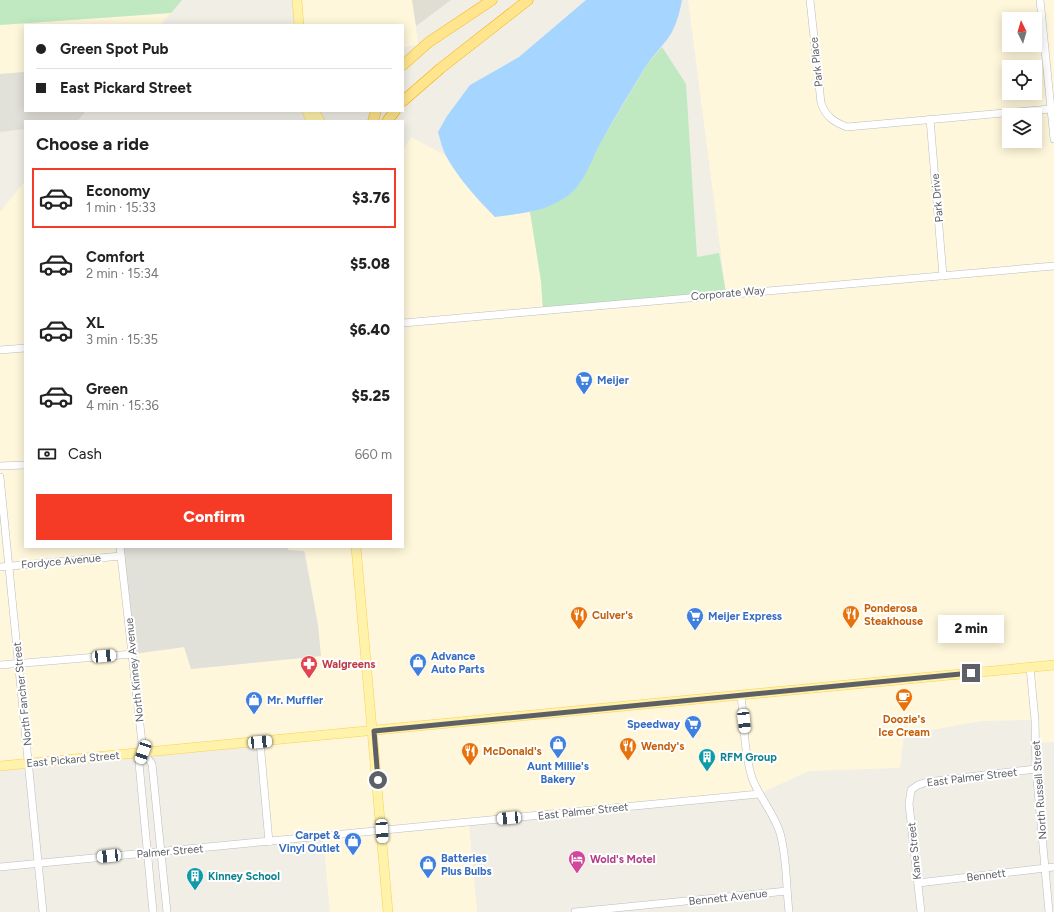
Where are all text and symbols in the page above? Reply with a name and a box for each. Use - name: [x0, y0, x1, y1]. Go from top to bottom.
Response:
- north arrow: [1002, 12, 1042, 52]
- map controls: [1002, 12, 1042, 148]
- street label: Park Place: [807, 36, 826, 87]
- text: Green Spot Pub: [60, 40, 168, 58]
- button: locate: [1002, 60, 1042, 100]
- text: East Pickard Street: [60, 79, 192, 97]
- button: layers: [1002, 108, 1042, 148]
- text: Choose a ride: [36, 133, 149, 155]
- street label: Park Drive: [929, 173, 946, 223]
- icon: car: [38, 180, 74, 216]
- text: Economy: [86, 182, 151, 200]
- text: $3.76: [352, 189, 390, 207]
- text: 1 min · 15:33: [86, 200, 156, 215]
- icon: car: [38, 246, 74, 282]
- text: Comfort: [86, 248, 145, 266]
- text: $5.08: [350, 255, 390, 273]
- text: 2 min · 15:34: [86, 266, 159, 281]
- street label: Corporate Way: [690, 284, 766, 303]
- icon: car: [38, 312, 74, 348]
- text: XL: [86, 314, 104, 332]
- text: $6.40: [350, 321, 390, 339]
- text: 3 min · 15:35: [86, 332, 158, 347]
- supermarket icon: Meijer: [574, 370, 594, 395]
- place label: Meijer: [597, 374, 630, 387]
- icon: car: [38, 378, 74, 414]
- text: Green: [86, 380, 128, 398]
- text: $5.25: [351, 387, 390, 405]
- text: 4 min · 15:36: [86, 398, 159, 413]
- icon: cash: [36, 443, 58, 465]
- text: Cash: [68, 445, 102, 463]
- text: 660 m: [355, 447, 392, 462]
- button: Confirm: [36, 494, 392, 540]
- street label: Fordyce Avenue: [21, 552, 101, 571]
- place label: Ponderosa Steakhouse: [864, 602, 923, 628]
- restaurant icon: Ponderosa Steakhouse: [841, 604, 861, 629]
- restaurant icon: Culver's: [569, 605, 589, 630]
- supermarket icon: Meijer Express: [685, 606, 705, 631]
- place label: Culver's: [592, 609, 633, 622]
- place label: Meijer Express: [708, 610, 782, 623]
- callout: 2 min: [938, 615, 1004, 643]
- street label: North Kinney Avenue: [123, 617, 146, 723]
- text: 2 min: [954, 621, 988, 636]
- street label: North Fancher Street: [11, 641, 34, 747]
- car: [92, 649, 116, 663]
- place label: Advance Auto Parts: [431, 650, 485, 676]
- shop icon: Advance Auto Parts: [408, 652, 428, 677]
- pharmacy icon: Walgreens: [299, 654, 319, 679]
- place label: Walgreens: [322, 658, 375, 671]
- route end: [962, 664, 980, 682]
- cafe icon: Doozie's Ice Cream: [894, 687, 914, 712]
- shop icon: Mr. Muffler: [244, 690, 264, 715]
- place label: Mr. Muffler: [267, 694, 324, 707]
- car: [737, 708, 751, 734]
- place label: Doozie's Ice Cream: [878, 713, 930, 739]
- supermarket icon: Speedway: [683, 714, 703, 739]
- place label: Speedway: [627, 718, 681, 731]
- shop icon: Aunt Millie's Bakery: [548, 734, 568, 759]
- car: [248, 735, 272, 749]
- restaurant icon: Wendy's: [618, 736, 638, 761]
- car: [133, 739, 153, 765]
- place label: Wendy's: [641, 740, 684, 753]
- street label: North Russell Street: [1030, 740, 1049, 840]
- restaurant icon: McDonald's: [460, 741, 480, 766]
- place label: McDonald's: [483, 745, 542, 758]
- building icon: RFM Group: [697, 747, 717, 772]
- street label: East Pickard Street: [26, 749, 120, 770]
- place label: RFM Group: [720, 751, 777, 764]
- place label: Aunt Millie's Bakery: [527, 760, 589, 786]
- street label: East Palmer Street: [926, 765, 1018, 789]
- route start: [369, 771, 387, 789]
- street label: East Palmer Street: [537, 800, 629, 823]
- car: [497, 811, 521, 825]
- car: [375, 819, 389, 843]
- street label: Kane Street: [905, 821, 924, 880]
- place label: Carpet & Vinyl Outlet: [279, 829, 341, 855]
- shop icon: Carpet & Vinyl Outlet: [343, 831, 363, 856]
- street label: Palmer Street: [136, 842, 204, 861]
- car: [96, 849, 122, 863]
- hotel icon: Wold's Motel: [567, 849, 587, 874]
- place label: Batteries Plus Bulbs: [441, 852, 492, 878]
- place label: Wold's Motel: [590, 853, 656, 866]
- shop icon: Batteries Plus Bulbs: [418, 854, 438, 879]
- building icon: Kinney School: [185, 866, 205, 891]
- street label: Bennett: [966, 867, 1006, 884]
- place label: Kinney School: [208, 870, 280, 883]
- street label: Bennett Avenue: [688, 887, 768, 908]

